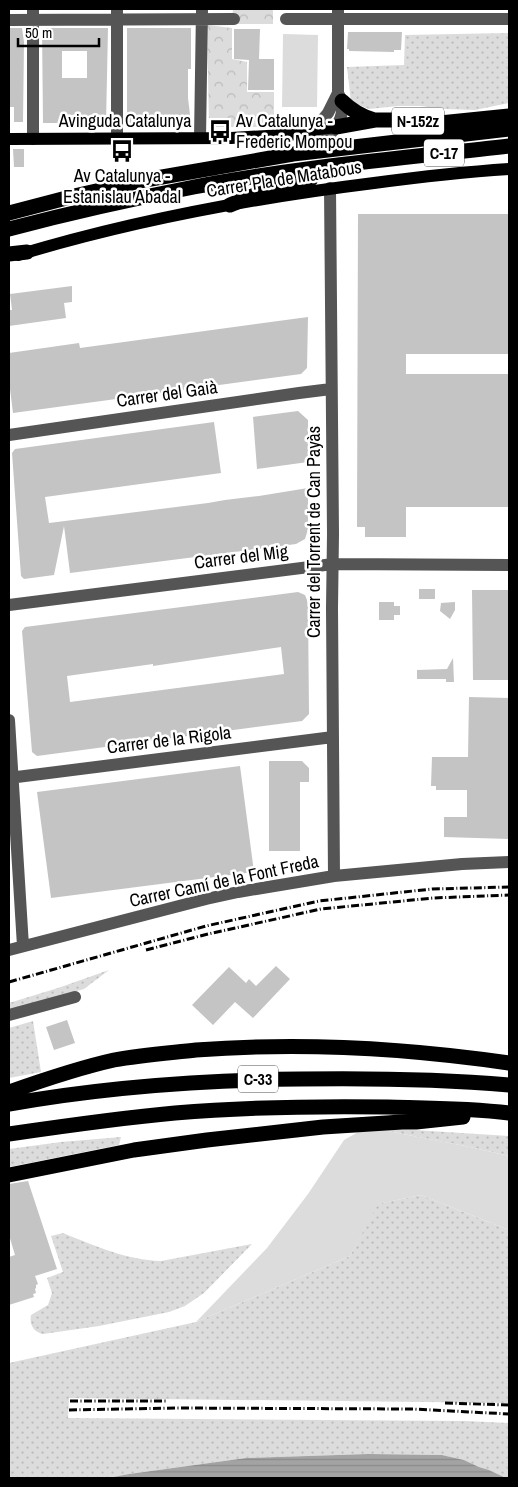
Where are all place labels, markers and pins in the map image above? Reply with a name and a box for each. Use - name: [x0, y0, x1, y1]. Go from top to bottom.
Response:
- place label: Av Catalunya - Frederic Mompou: [235, 108, 352, 154]
- bus stop icon: Av Catalunya - Frederic Mompou: [207, 118, 233, 144]
- bus stop icon: Av Catalunya - Estanislau Abadal: [109, 138, 135, 164]
- place label: Av Catalunya - Estanislau Abadal: [63, 163, 181, 209]

